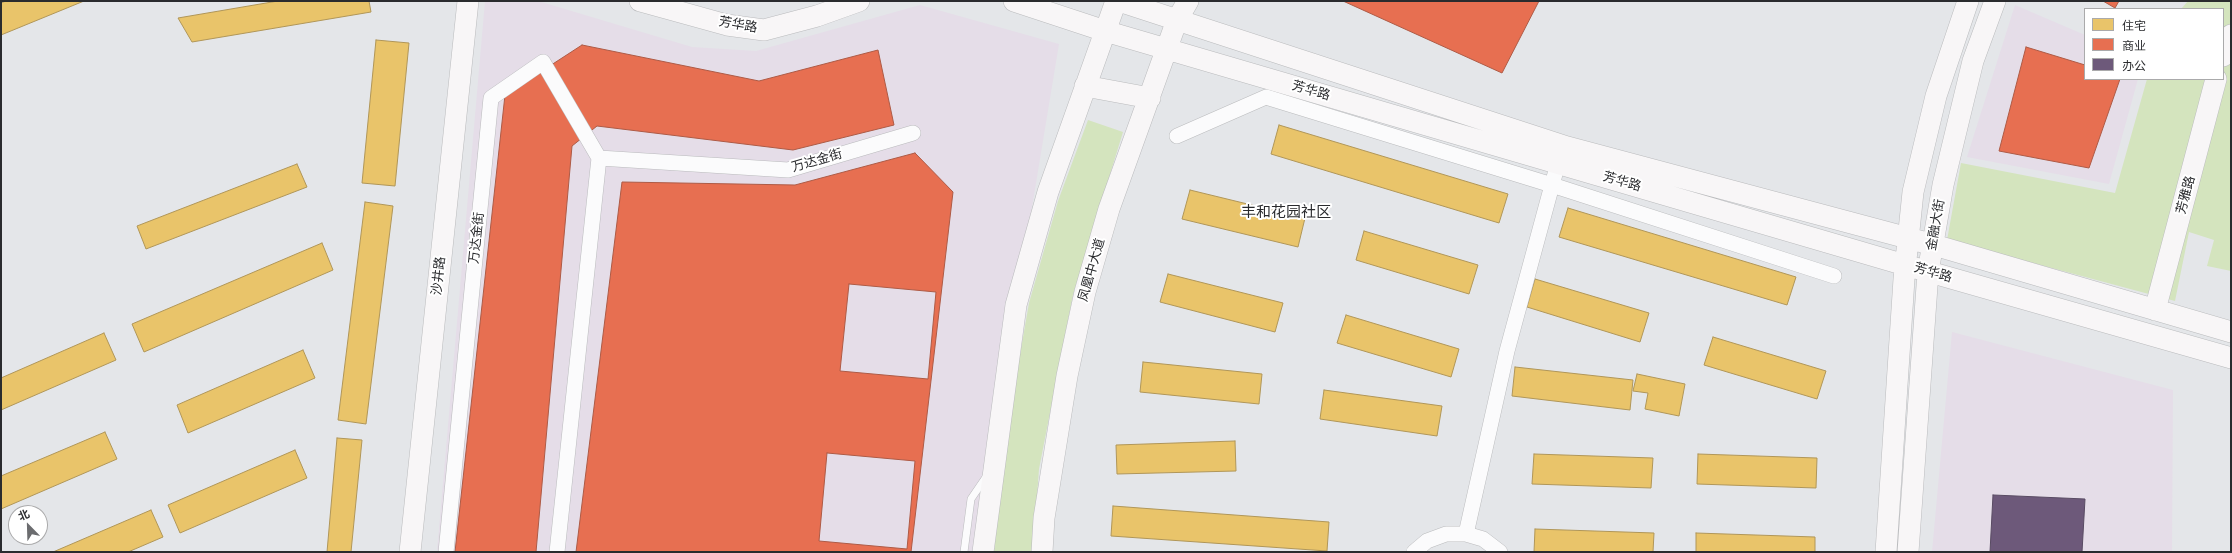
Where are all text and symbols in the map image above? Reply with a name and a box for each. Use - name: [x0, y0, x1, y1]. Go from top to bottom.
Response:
- legend: [2084, 8, 2224, 80]
- street label: 芳华路: [717, 14, 759, 36]
- text: 住宅: [2122, 19, 2146, 33]
- text: 商业: [2122, 39, 2146, 53]
- text: 办公: [2122, 59, 2146, 73]
- street label: 芳华路: [1290, 78, 1332, 104]
- street label: 万达金街: [790, 146, 844, 176]
- street label: 芳华路: [1601, 169, 1643, 195]
- street label: 芳雅路: [2173, 174, 2199, 216]
- street label: 金融大街: [1924, 198, 1948, 252]
- district label: 丰和花园社区: [1241, 204, 1331, 222]
- street label: 万达金街: [467, 211, 487, 265]
- street label: 凤凰中大道: [1076, 237, 1108, 303]
- street label: 沙井路: [429, 256, 449, 296]
- street label: 芳华路: [1912, 260, 1954, 286]
- north arrow: [8, 505, 48, 545]
- text: 北: [16, 507, 31, 523]

